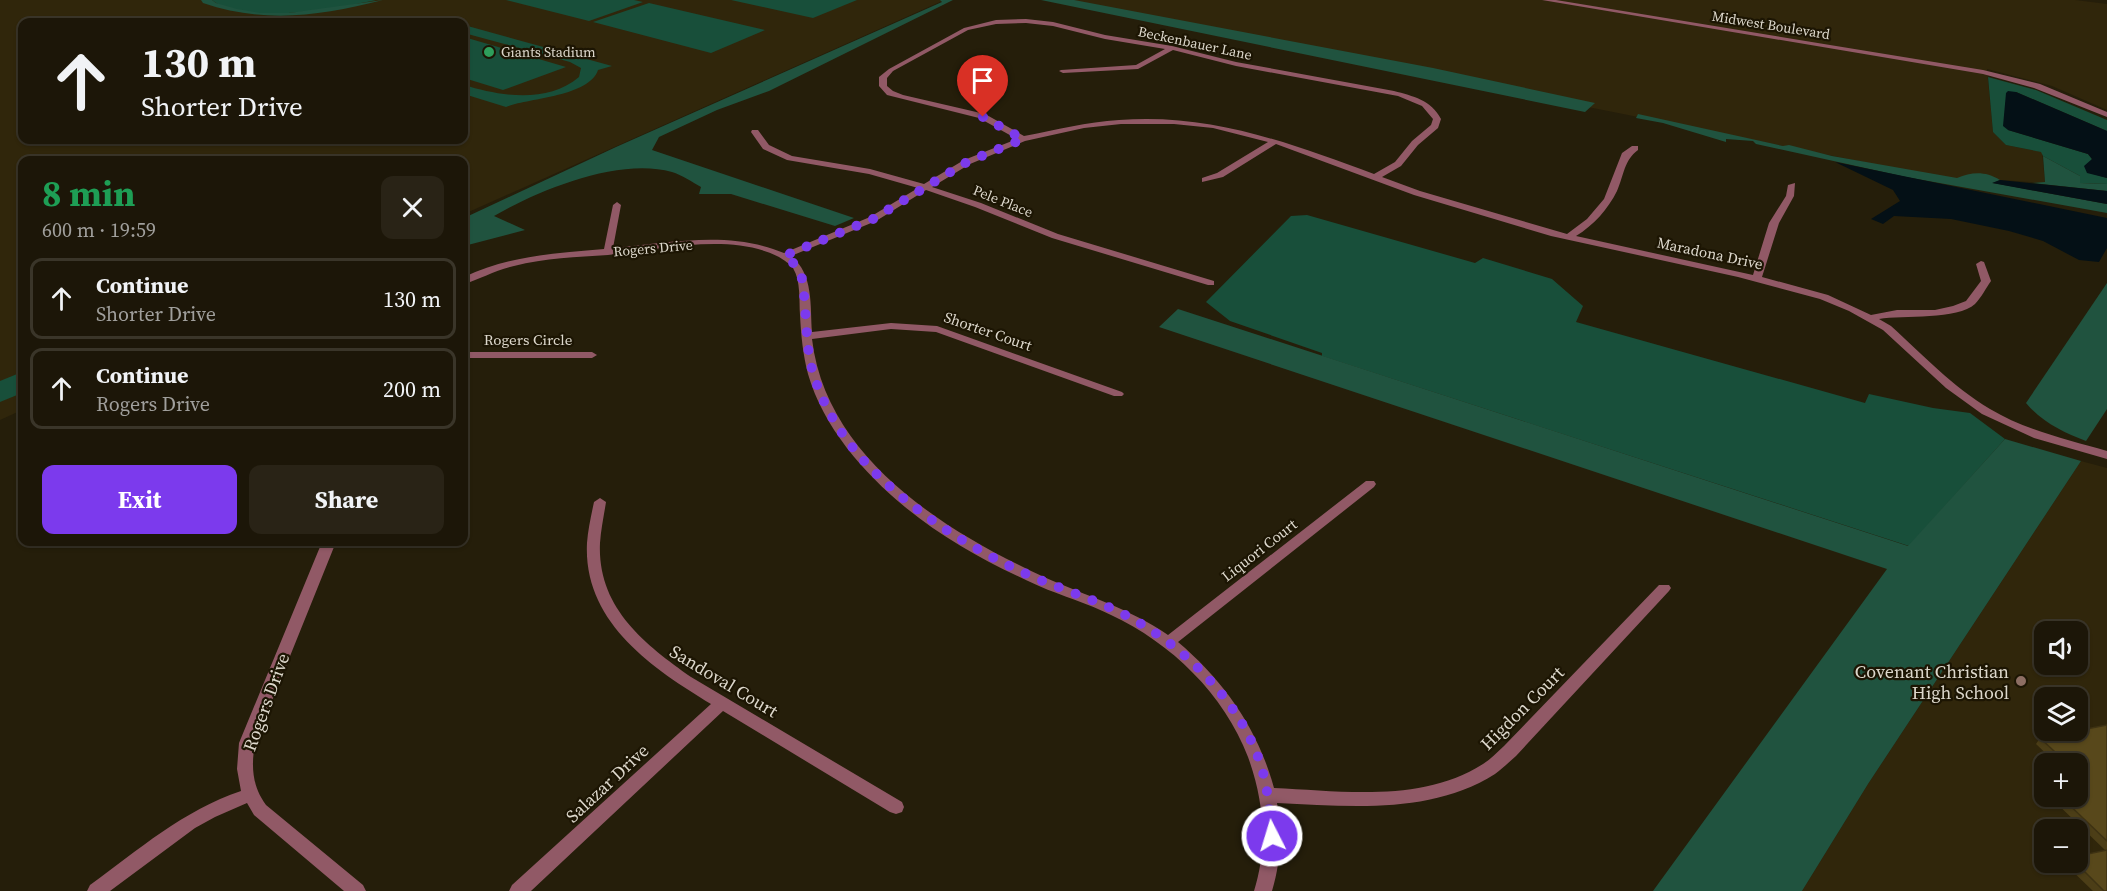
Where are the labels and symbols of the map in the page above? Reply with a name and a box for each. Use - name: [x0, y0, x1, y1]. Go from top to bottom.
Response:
- street label: Midwest Boulevard: [1710, 6, 1832, 44]
- street label: Beckenbauer Lane: [1136, 21, 1254, 65]
- place label: Giants Stadium: [501, 42, 596, 62]
- marker: Giants Stadium: [482, 45, 496, 59]
- pin: [957, 55, 1008, 117]
- street label: Pele Place: [970, 180, 1036, 222]
- street label: Maradona Drive: [1655, 232, 1765, 275]
- street label: Rogers Drive: [612, 235, 694, 261]
- street label: Shorter Court: [941, 306, 1035, 356]
- street label: Rogers Circle: [484, 329, 573, 350]
- street label: Liquori Court: [1217, 514, 1301, 586]
- street label: Sandoval Court: [665, 639, 783, 723]
- street label: Rogers Drive: [237, 650, 295, 754]
- place label: Covenant Christian High School: [1855, 659, 2009, 705]
- street label: Higdon Court: [1475, 660, 1570, 755]
- marker: Covenant Christian High School: [2014, 674, 2028, 688]
- street label: Salazar Drive: [560, 738, 654, 828]
- position arrow: [1240, 804, 1304, 868]

